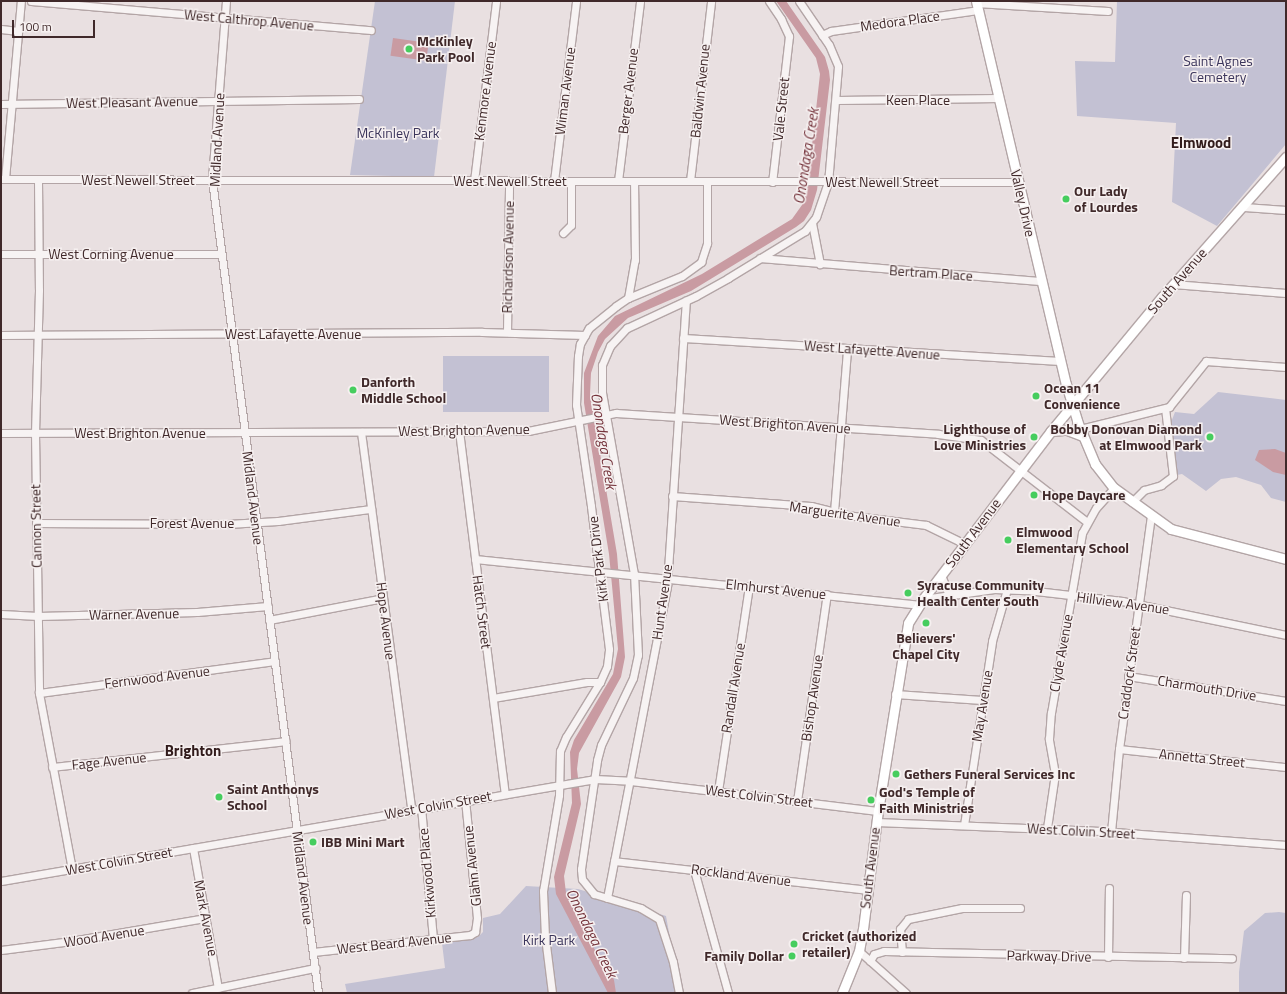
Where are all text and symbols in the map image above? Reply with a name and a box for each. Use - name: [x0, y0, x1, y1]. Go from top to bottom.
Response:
- street label: West Calthrop Avenue: [183, 6, 315, 34]
- street label: Medora Place: [859, 7, 941, 35]
- scale bar: [14, 12, 97, 38]
- text: 100 m: [19, 17, 52, 36]
- place label: McKinley Park Pool: [417, 33, 475, 66]
- street label: Kenmore Avenue: [471, 40, 499, 142]
- street label: Baldwin Avenue: [687, 43, 713, 139]
- marker: McKinley Park Pool: [404, 44, 414, 54]
- street label: Wiman Avenue: [551, 46, 579, 136]
- street label: Berger Avenue: [614, 47, 642, 135]
- park label: Saint Agnes Cemetery: [1183, 53, 1253, 86]
- street label: Vale Street: [769, 76, 793, 142]
- street label: West Pleasant Avenue: [66, 92, 198, 112]
- street label: Midland Avenue: [206, 92, 228, 188]
- street label: Keen Place: [886, 92, 950, 108]
- water label: Onondaga Creek: [790, 107, 822, 205]
- park label: McKinley Park: [356, 125, 440, 141]
- district label: Elmwood: [1171, 134, 1231, 152]
- street label: Valley Drive: [1007, 168, 1039, 238]
- street label: West Newell Street: [81, 172, 195, 188]
- street label: West Newell Street: [453, 173, 567, 189]
- street label: West Newell Street: [825, 174, 939, 190]
- place label: Our Lady of Lourdes: [1074, 183, 1138, 216]
- marker: Our Lady of Lourdes: [1061, 194, 1071, 204]
- street label: Richardson Avenue: [499, 201, 517, 313]
- street label: South Avenue: [1144, 245, 1210, 317]
- street label: West Corning Avenue: [48, 246, 174, 262]
- street label: Bertram Place: [889, 262, 973, 284]
- street label: West Lafayette Avenue: [225, 326, 361, 342]
- street label: West Lafayette Avenue: [803, 337, 941, 363]
- place label: Danforth Middle School: [361, 374, 446, 406]
- place label: Ocean 11 Convenience: [1044, 380, 1120, 412]
- marker: Danforth Middle School: [348, 385, 358, 395]
- marker: Ocean 11 Convenience: [1031, 391, 1041, 401]
- water label: Onondaga Creek: [588, 392, 620, 490]
- street label: West Brighton Avenue: [719, 411, 851, 437]
- street label: West Brighton Avenue: [398, 420, 530, 440]
- place label: Lighthouse of Love Ministries: [934, 421, 1026, 454]
- place label: Bobby Donovan Diamond at Elmwood Park: [1050, 421, 1202, 454]
- street label: West Brighton Avenue: [74, 425, 206, 441]
- marker: Lighthouse of Love Ministries: [1029, 432, 1039, 442]
- marker: Bobby Donovan Diamond at Elmwood Park: [1205, 432, 1215, 442]
- street label: Midland Avenue: [239, 450, 267, 546]
- street label: Cannon Street: [27, 484, 45, 568]
- place label: Hope Daycare: [1042, 487, 1125, 503]
- marker: Hope Daycare: [1029, 490, 1039, 500]
- street label: South Avenue: [942, 495, 1004, 571]
- street label: Marguerite Avenue: [788, 498, 902, 530]
- street label: Forest Avenue: [150, 515, 234, 531]
- street label: Kirk Park Drive: [584, 515, 612, 603]
- place label: Elmwood Elementary School: [1016, 524, 1129, 556]
- marker: Elmwood Elementary School: [1003, 535, 1013, 545]
- street label: Hunt Avenue: [648, 563, 676, 641]
- street label: Hatch Street: [469, 574, 495, 650]
- street label: Elmhurst Avenue: [725, 575, 827, 603]
- place label: Syracuse Community Health Center South: [917, 577, 1044, 610]
- street label: Hope Avenue: [373, 581, 399, 661]
- marker: Syracuse Community Health Center South: [902, 587, 914, 599]
- street label: Hillview Avenue: [1076, 588, 1170, 618]
- street label: Warner Avenue: [89, 605, 179, 623]
- street label: Clyde Avenue: [1046, 613, 1076, 693]
- marker: Believers' Chapel City: [921, 618, 931, 628]
- street label: Craddock Street: [1114, 625, 1144, 721]
- place label: Believers' Chapel City: [892, 630, 960, 662]
- street label: Randall Avenue: [718, 642, 748, 734]
- street label: Bishop Avenue: [798, 654, 826, 742]
- street label: Fernwood Avenue: [103, 662, 211, 692]
- street label: May Avenue: [968, 669, 996, 743]
- street label: Charmouth Drive: [1156, 672, 1258, 704]
- district label: Brighton: [165, 742, 221, 760]
- street label: Annetta Street: [1158, 745, 1246, 771]
- street label: Fage Avenue: [71, 749, 147, 773]
- place label: Gethers Funeral Services Inc: [904, 766, 1075, 782]
- marker: Gethers Funeral Services Inc: [891, 769, 901, 779]
- place label: Saint Anthonys School: [227, 781, 319, 814]
- street label: West Colvin Street: [704, 781, 814, 811]
- place label: God's Temple of Faith Ministries: [879, 784, 975, 816]
- street label: West Colvin Street: [383, 787, 493, 823]
- marker: Saint Anthonys School: [214, 792, 224, 802]
- marker: God's Temple of Faith Ministries: [866, 795, 876, 805]
- street label: West Colvin Street: [1026, 820, 1136, 842]
- street label: Glahn Avenue: [459, 825, 485, 907]
- street label: South Avenue: [857, 826, 883, 910]
- street label: Kirkwood Place: [415, 827, 439, 919]
- street label: Midland Avenue: [289, 830, 317, 926]
- place label: IBB Mini Mart: [321, 834, 405, 850]
- marker: IBB Mini Mart: [308, 837, 318, 847]
- street label: West Colvin Street: [64, 843, 174, 879]
- street label: Rockland Avenue: [690, 861, 792, 889]
- street label: Mark Avenue: [190, 879, 222, 957]
- water label: Onondaga Creek: [563, 885, 621, 981]
- street label: Wood Avenue: [63, 921, 145, 951]
- place label: Cricket (authorized retailer): [802, 928, 916, 960]
- street label: West Beard Avenue: [336, 929, 452, 957]
- park label: Kirk Park: [523, 932, 575, 948]
- marker: Cricket (authorized retailer): [789, 939, 799, 949]
- street label: Parkway Drive: [1006, 947, 1092, 965]
- place label: Family Dollar: [704, 948, 784, 964]
- marker: Family Dollar: [787, 951, 797, 961]

